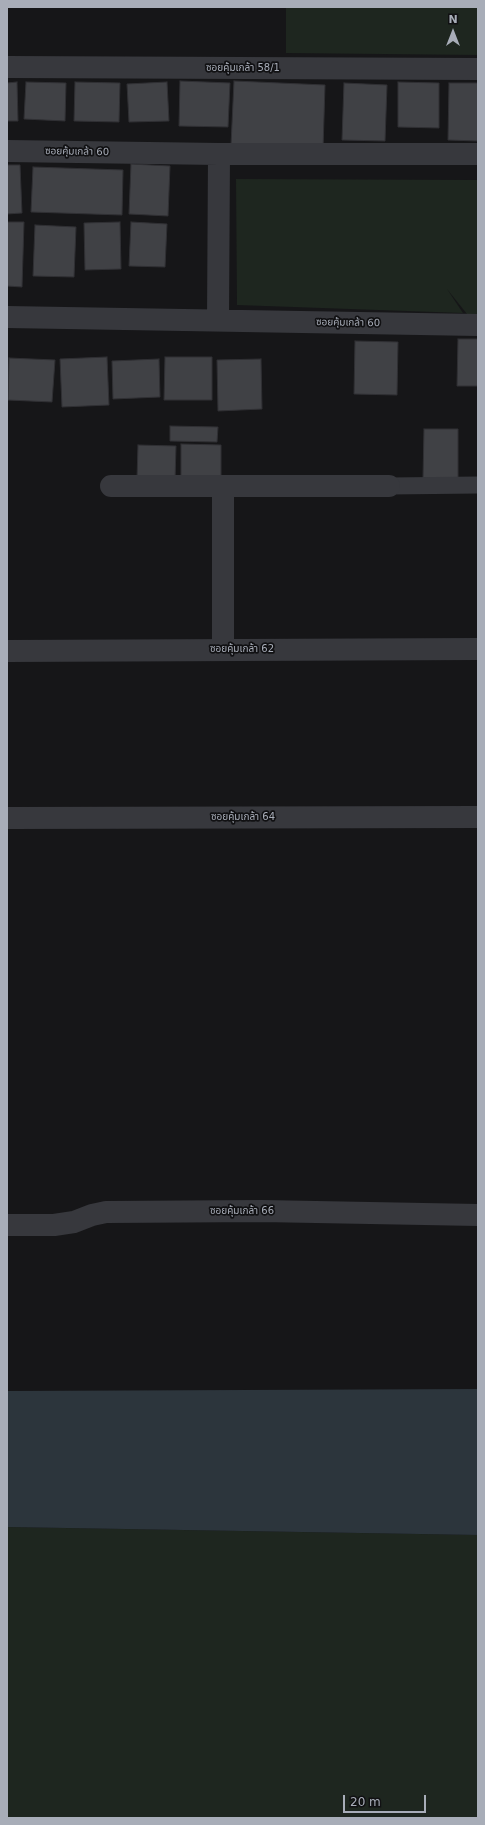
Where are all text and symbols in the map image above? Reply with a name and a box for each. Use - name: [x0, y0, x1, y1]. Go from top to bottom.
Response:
- north arrow: [433, 12, 473, 52]
- text: N: [448, 13, 458, 26]
- street label: ซอยคุ้มเกล้า 58/1: [206, 62, 280, 74]
- street label: ซอยคุ้มเกล้า 60: [45, 145, 109, 159]
- street label: ซอยคุ้มเกล้า 60: [316, 316, 380, 330]
- street label: ซอยคุ้มเกล้า 62: [210, 643, 274, 655]
- street label: ซอยคุ้มเกล้า 64: [211, 811, 275, 823]
- street label: ซอยคุ้มเกล้า 66: [210, 1205, 274, 1217]
- scale bar: [345, 1787, 428, 1813]
- text: 20 m: [350, 1795, 381, 1809]

